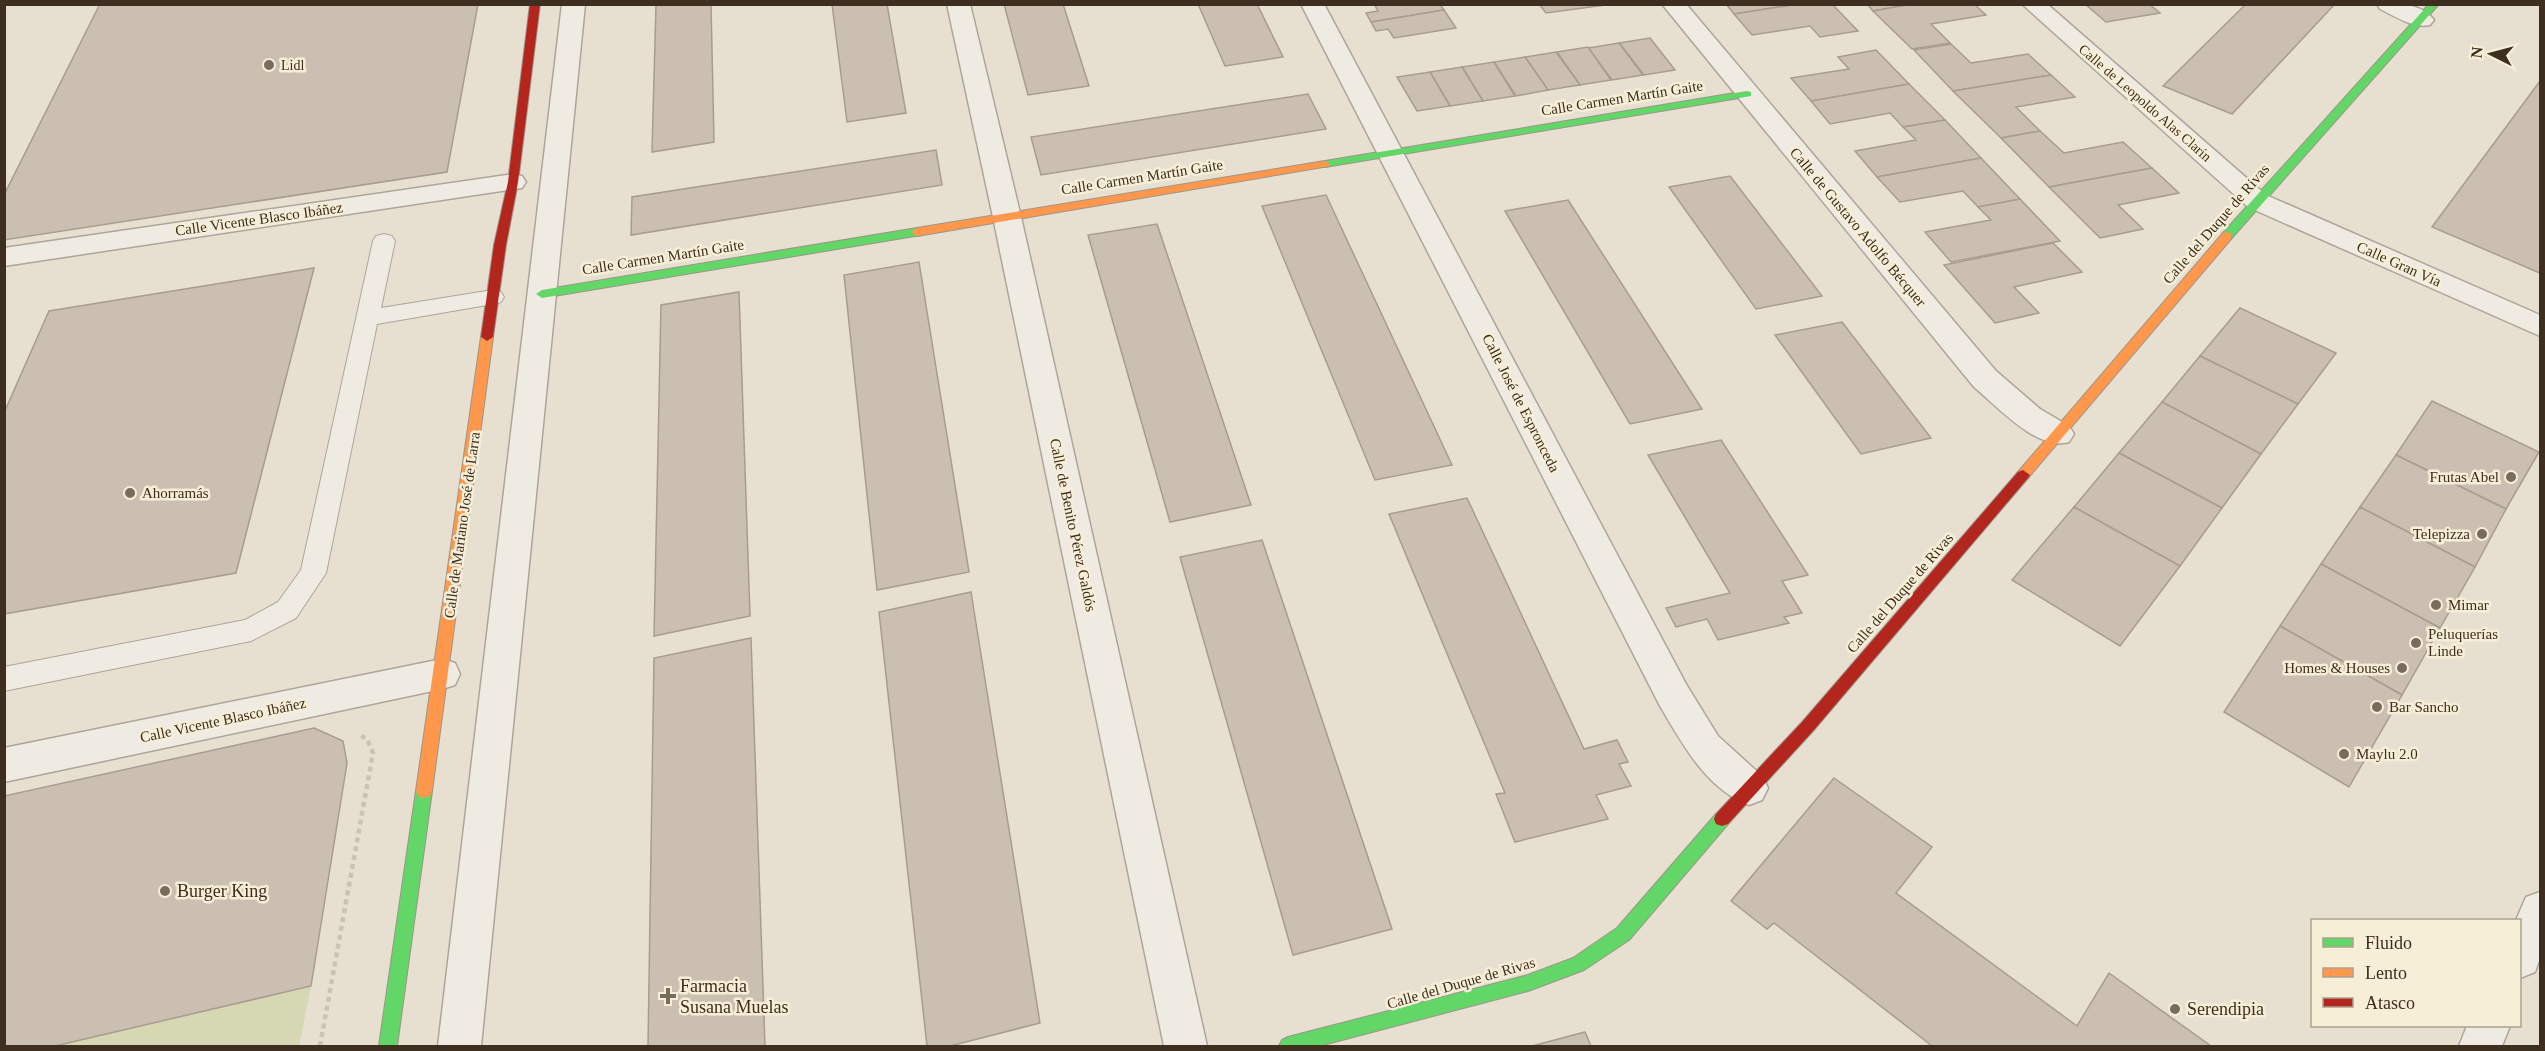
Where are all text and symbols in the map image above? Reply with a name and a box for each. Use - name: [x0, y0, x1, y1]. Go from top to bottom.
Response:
- north arrow: [2461, 24, 2521, 84]
- street label: Calle de Leopoldo Alas Clarín: [2076, 41, 2214, 165]
- text: N: [2468, 45, 2486, 59]
- marker: Lidl: [262, 58, 276, 72]
- place label: Lidl: [281, 58, 304, 73]
- street label: Calle Carmen Martín Gaite: [1540, 77, 1704, 119]
- street label: Calle de Gustavo Adolfo Bécquer: [1787, 144, 1929, 310]
- street label: Calle Carmen Martín Gaite: [1060, 156, 1224, 198]
- street label: Calle del Duque de Rivas: [2160, 161, 2272, 287]
- street label: Calle Vicente Blasco Ibáñez: [174, 199, 344, 239]
- street label: Calle Carmen Martín Gaite: [581, 236, 745, 278]
- street label: Calle Gran Vía: [2354, 238, 2444, 290]
- street label: Calle José de Espronceda: [1479, 331, 1563, 475]
- street label: Calle de Mariano José de Larra: [441, 431, 483, 619]
- street label: Calle de Benito Pérez Galdós: [1047, 437, 1099, 613]
- place label: Frutas Abel: [2429, 469, 2499, 485]
- marker: Frutas Abel: [2504, 470, 2518, 484]
- place label: Ahorramás: [142, 485, 209, 501]
- marker: Ahorramás: [123, 486, 137, 500]
- place label: Telepizza: [2413, 526, 2470, 542]
- marker: Telepizza: [2475, 527, 2489, 541]
- street label: Calle del Duque de Rivas: [1844, 530, 1956, 656]
- place label: Mimar: [2448, 597, 2489, 613]
- marker: Mimar: [2429, 598, 2443, 612]
- place label: Peluquerías Linde: [2428, 626, 2498, 659]
- marker: Peluquerías Linde: [2409, 636, 2423, 650]
- place label: Homes & Houses: [2284, 660, 2390, 676]
- marker: Homes & Houses: [2395, 661, 2409, 675]
- street label: Calle Vicente Blasco Ibáñez: [139, 695, 308, 745]
- place label: Bar Sancho: [2389, 699, 2459, 715]
- marker: Bar Sancho: [2370, 700, 2384, 714]
- place label: Maylu 2.0: [2356, 746, 2418, 762]
- marker: Maylu 2.0: [2337, 747, 2351, 761]
- place label: Burger King: [177, 881, 267, 901]
- marker: Burger King: [158, 884, 172, 898]
- legend: [2311, 919, 2521, 1027]
- text: Fluido: [2365, 933, 2412, 953]
- street label: Calle del Duque de Rivas: [1385, 954, 1537, 1012]
- text: Lento: [2365, 963, 2407, 983]
- place label: Farmacia Susana Muelas: [680, 976, 788, 1017]
- marker: Farmacia Susana Muelas: [661, 989, 675, 1003]
- text: Atasco: [2365, 993, 2415, 1013]
- place label: Serendipia: [2187, 999, 2264, 1019]
- marker: Serendipia: [2168, 1002, 2182, 1016]

